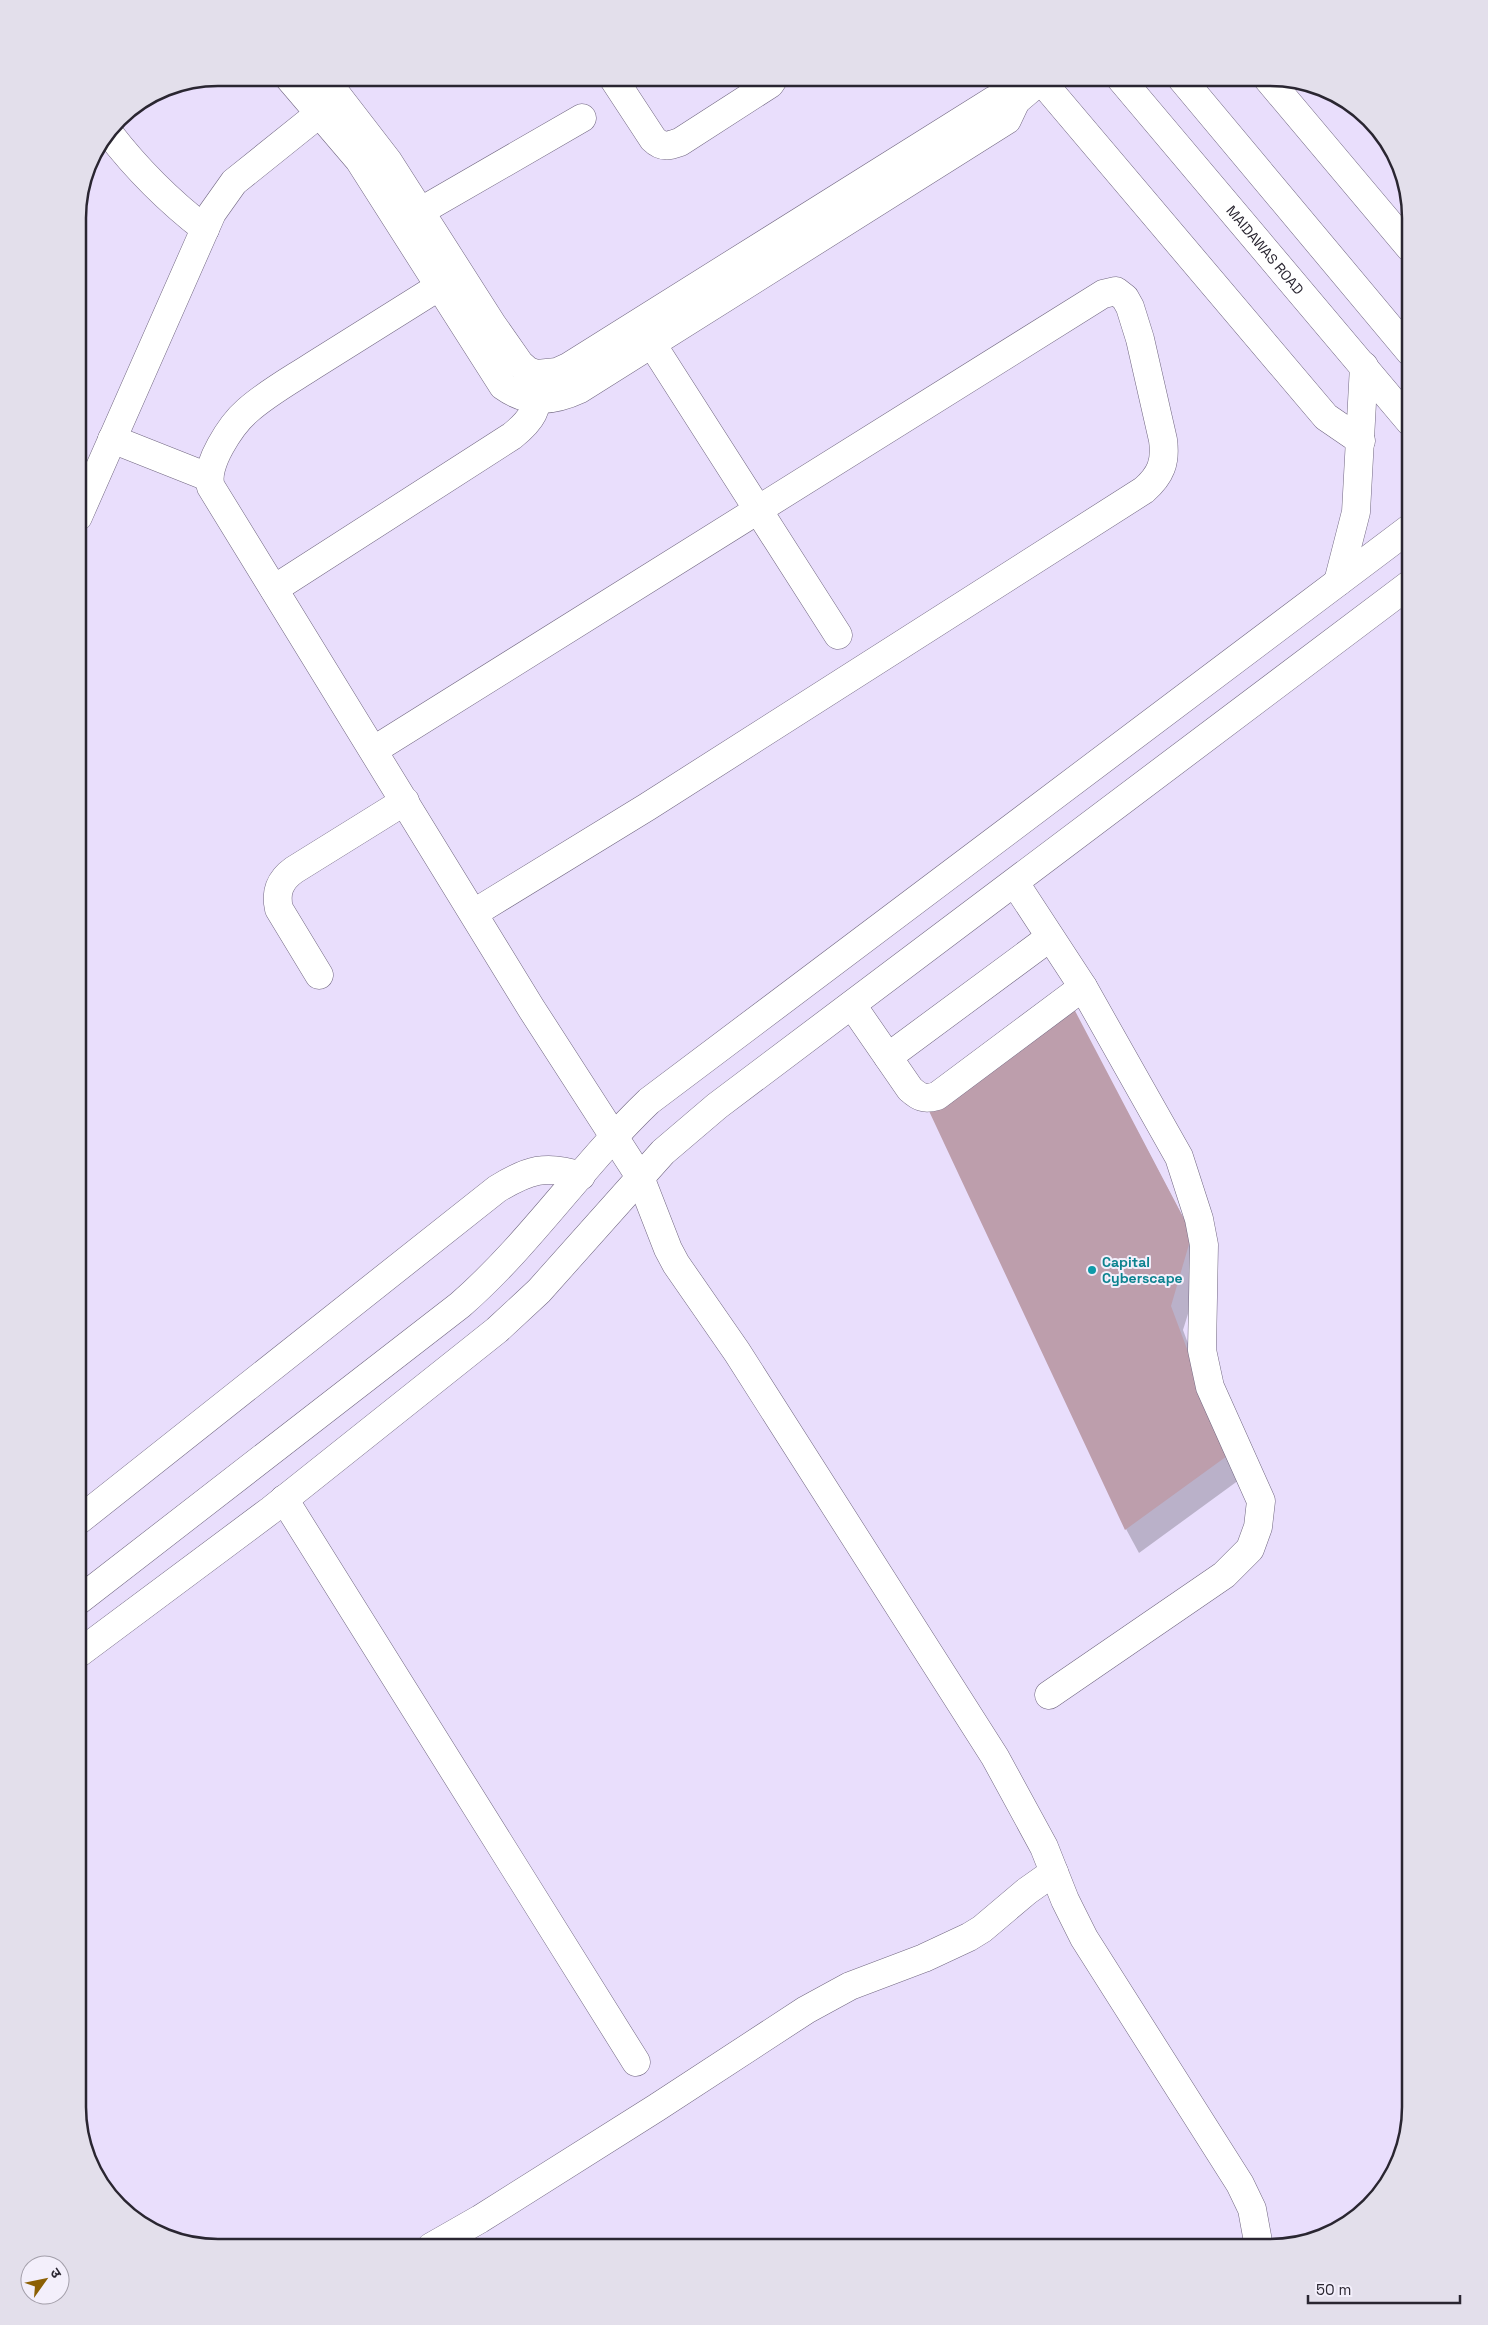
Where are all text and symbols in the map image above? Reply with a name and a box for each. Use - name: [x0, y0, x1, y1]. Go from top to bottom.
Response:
- street label: MAIDAWAS ROAD: [1222, 202, 1308, 298]
- place label: Capital Cyberscape: [1102, 1253, 1183, 1287]
- marker: Capital Cyberscape: [1086, 1264, 1098, 1276]
- north arrow: [20, 2255, 70, 2305]
- text: उ: [46, 2265, 66, 2282]
- scale bar: [1308, 2272, 1460, 2304]
- text: 50 m: [1316, 2280, 1351, 2299]

